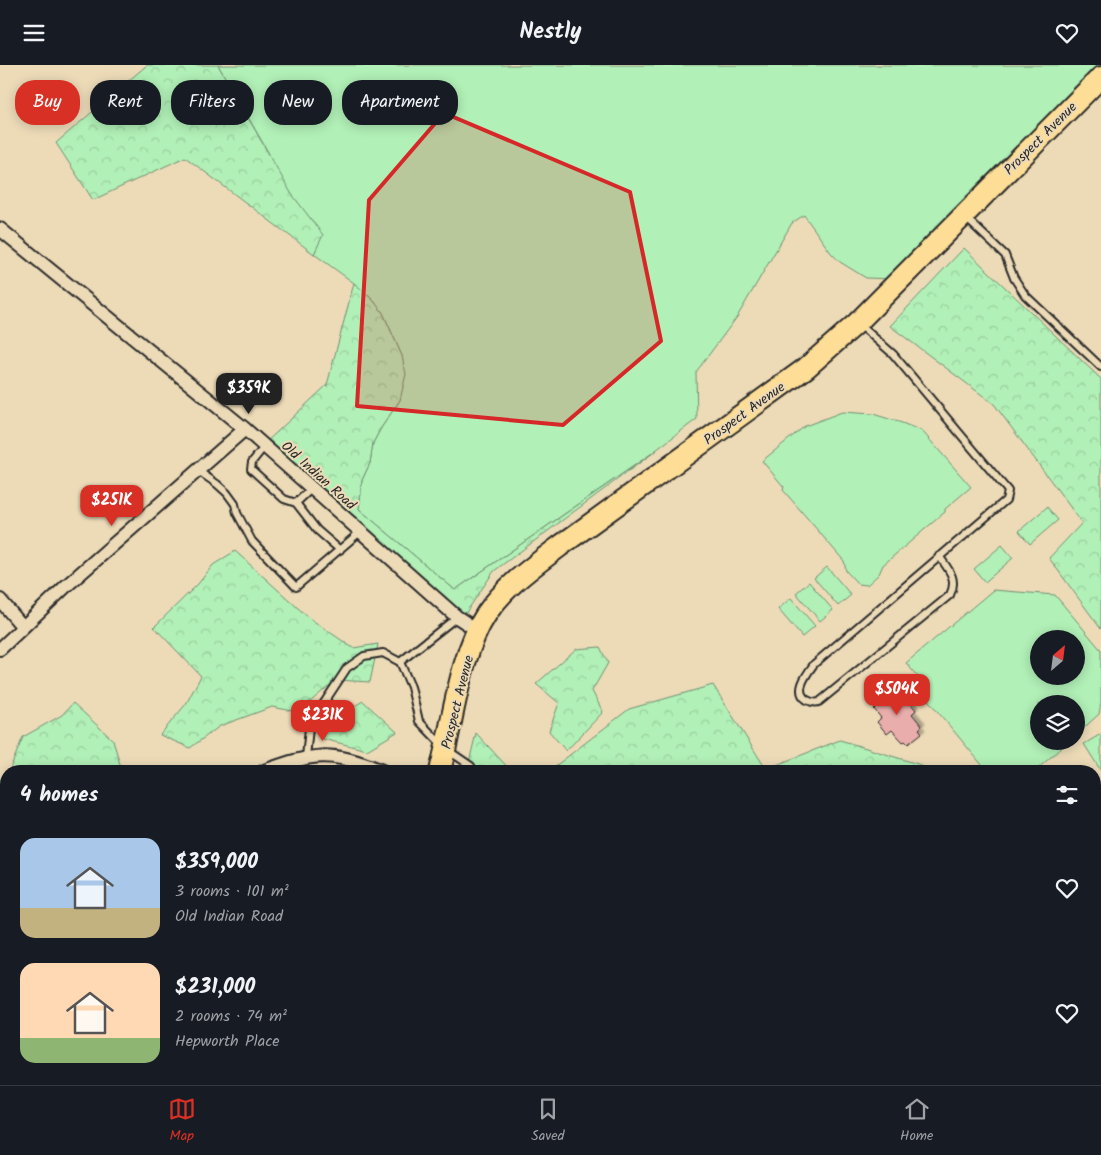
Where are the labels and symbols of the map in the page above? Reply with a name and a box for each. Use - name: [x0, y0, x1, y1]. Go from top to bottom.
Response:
- street label: Prospect Avenue: [999, 96, 1083, 180]
- pin: $359K: [214, 373, 284, 415]
- street label: Prospect Avenue: [699, 376, 790, 451]
- street label: Old Indian Road: [276, 436, 362, 516]
- pin: $251K: [77, 485, 147, 527]
- north arrow: [1030, 630, 1085, 685]
- street label: Prospect Avenue: [436, 652, 480, 751]
- pin: $504K: [862, 673, 932, 716]
- pin: $231K: [288, 699, 358, 742]

